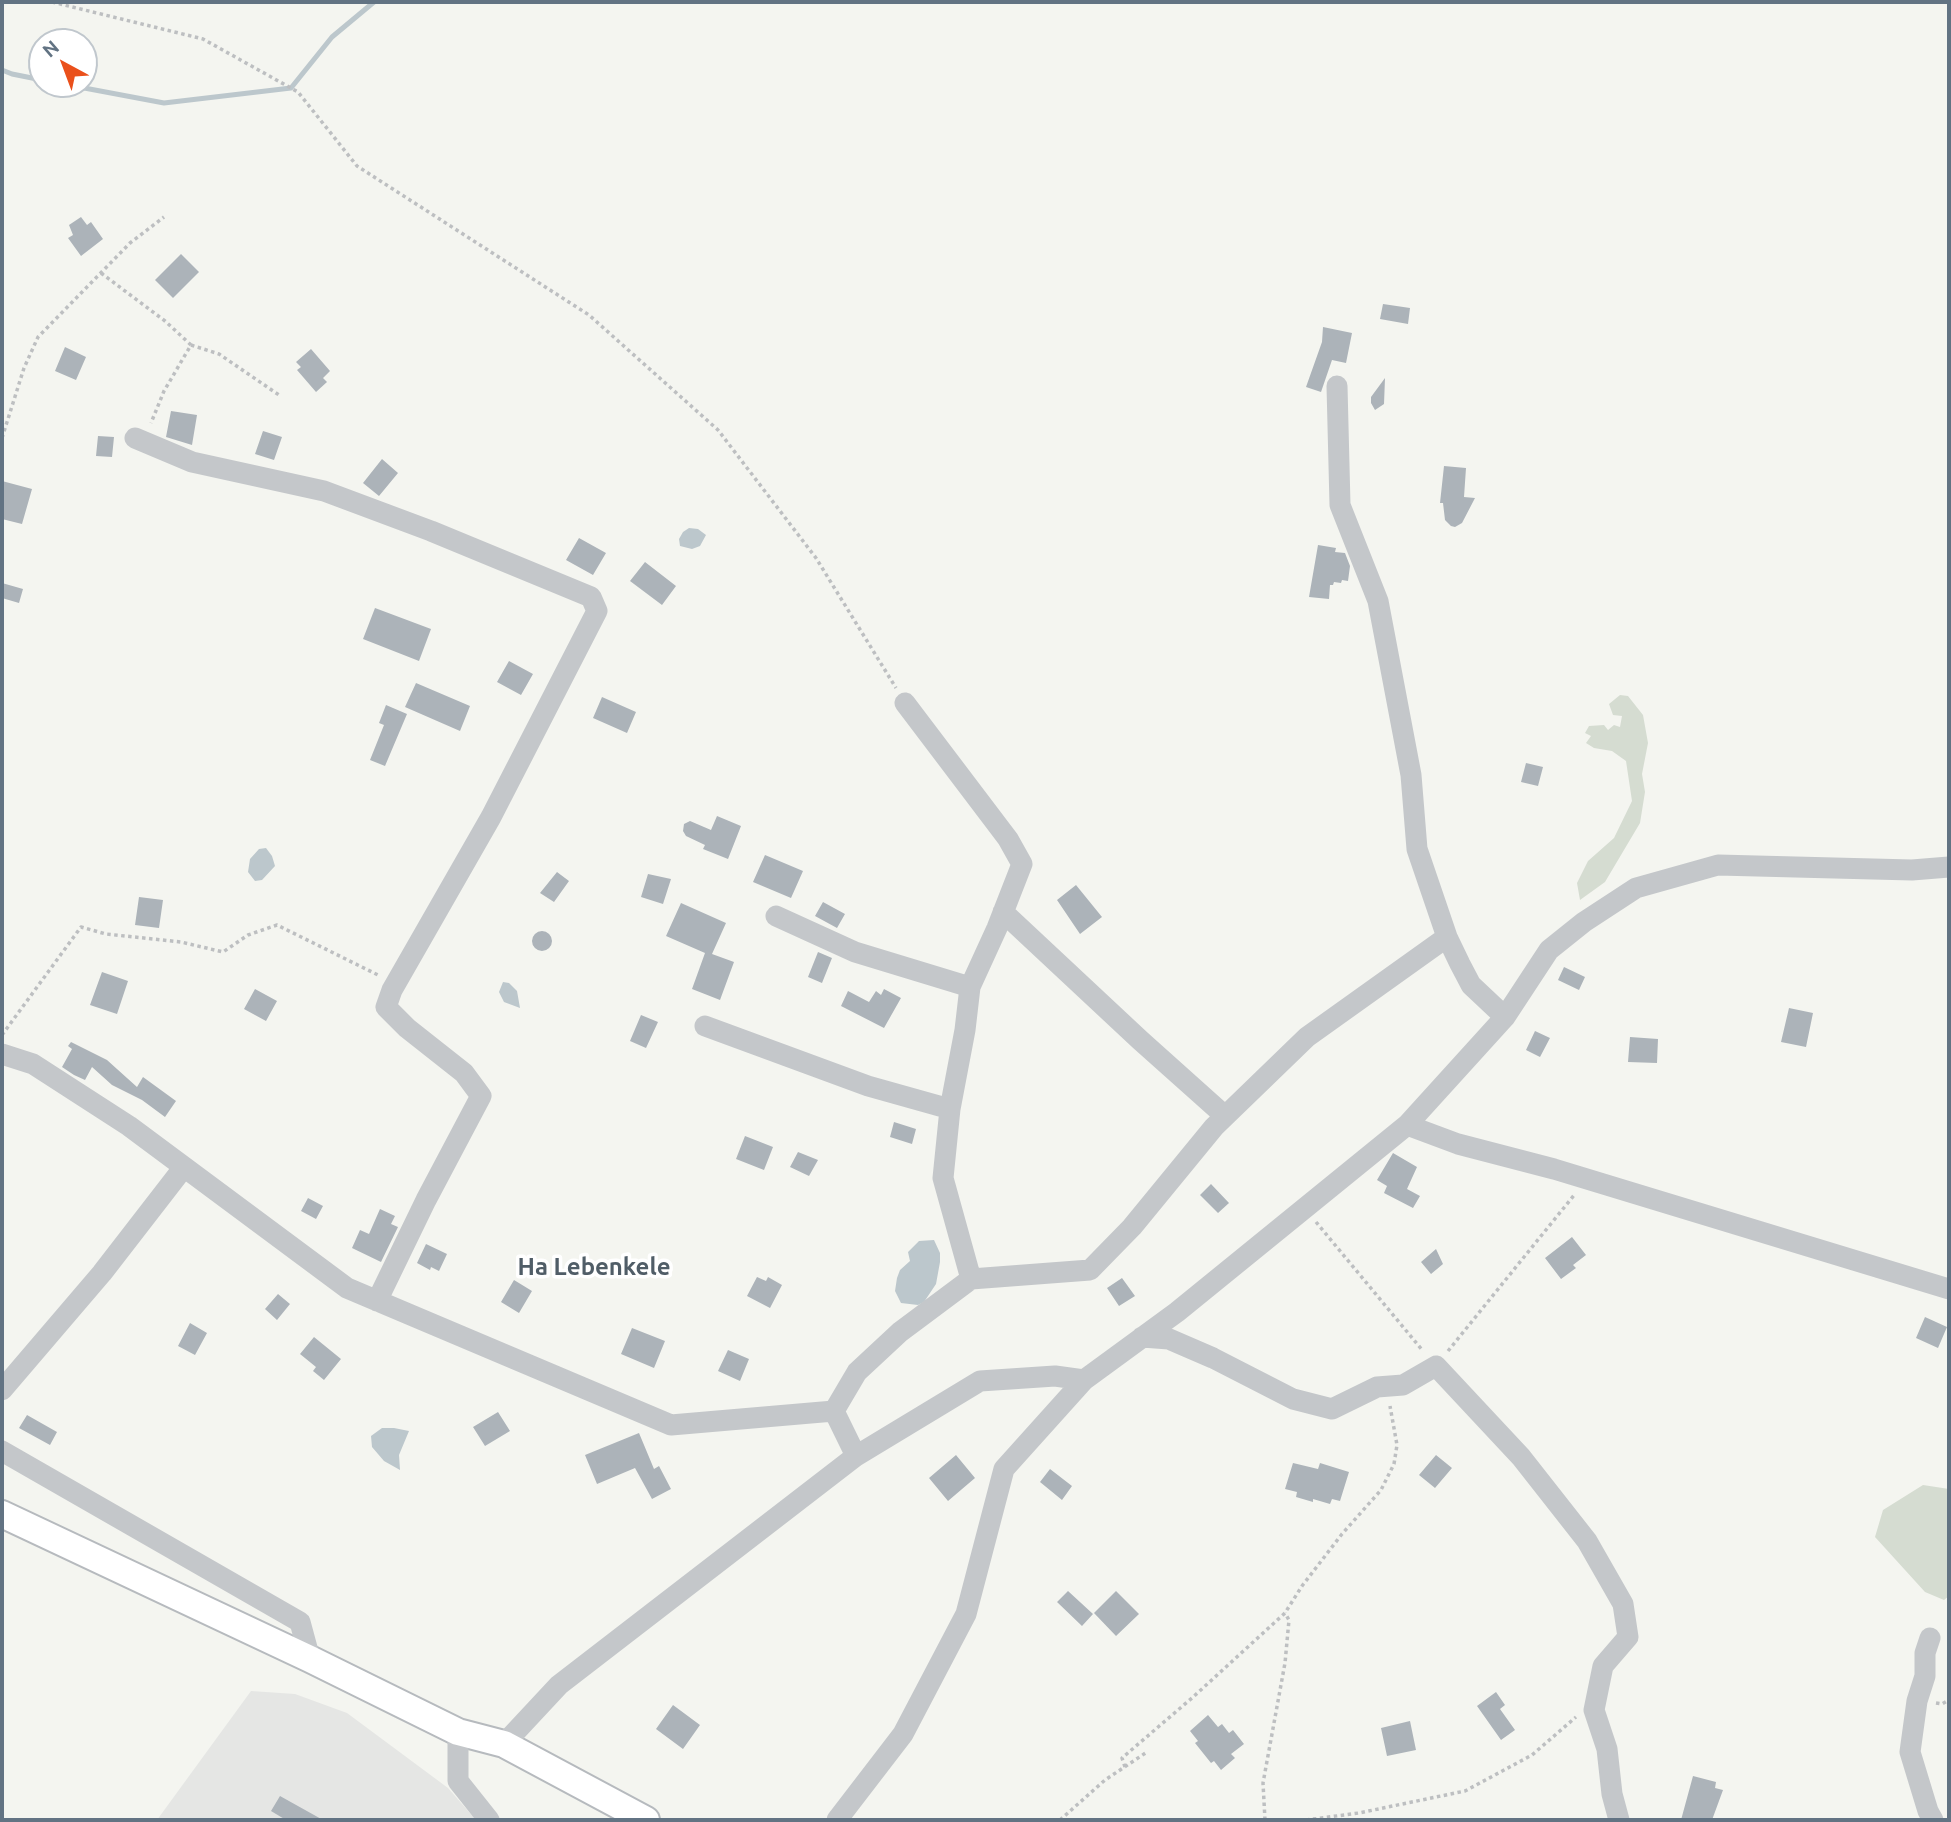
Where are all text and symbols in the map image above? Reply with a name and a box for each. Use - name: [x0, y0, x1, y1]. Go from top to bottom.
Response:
- north arrow: [28, 28, 98, 98]
- text: N: [38, 36, 63, 62]
- district label: Ha Lebenkele: [517, 1253, 671, 1281]

